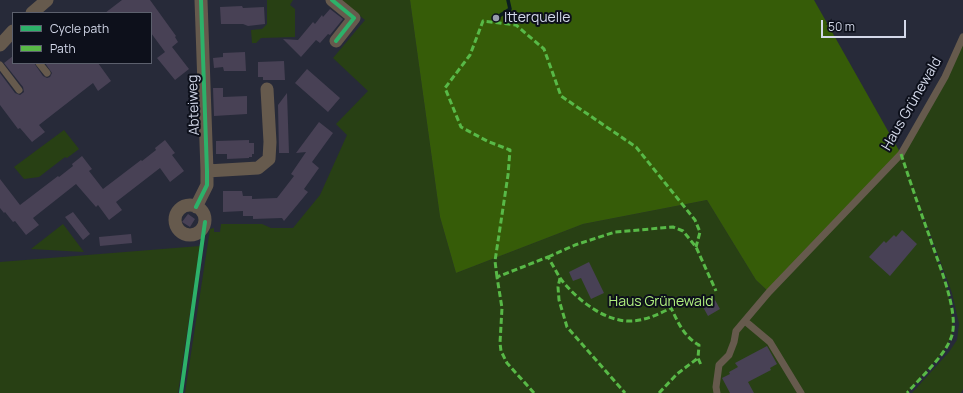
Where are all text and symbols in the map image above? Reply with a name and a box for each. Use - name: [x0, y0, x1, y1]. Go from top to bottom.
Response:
- place label: Itterquelle: [504, 10, 570, 26]
- legend: [12, 12, 152, 64]
- scale bar: [823, 12, 908, 38]
- marker: Itterquelle: [491, 13, 501, 23]
- text: 50 m: [828, 18, 855, 35]
- text: Cycle path: [50, 20, 109, 37]
- text: Path: [50, 40, 76, 57]
- street label: Haus Grünewald: [879, 54, 945, 154]
- street label: Abteiweg: [185, 74, 203, 136]
- park label: Haus Grünewald: [609, 294, 713, 310]

